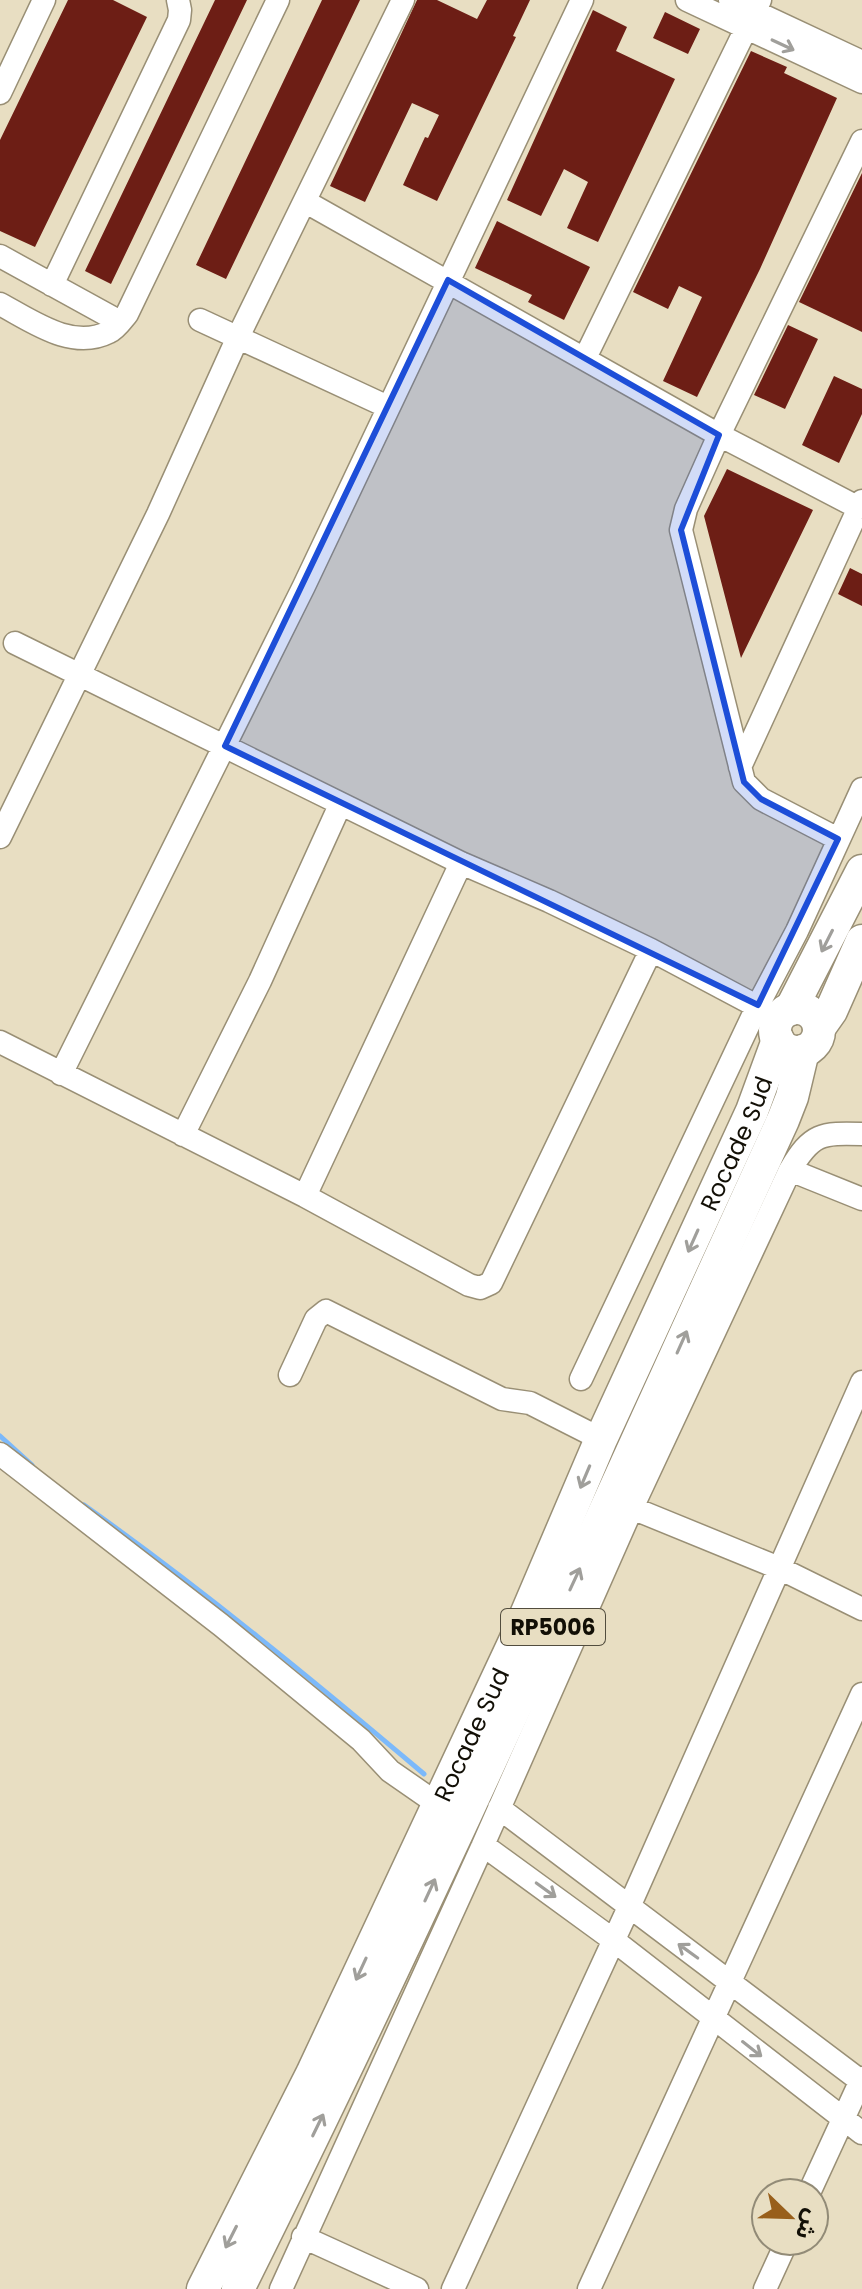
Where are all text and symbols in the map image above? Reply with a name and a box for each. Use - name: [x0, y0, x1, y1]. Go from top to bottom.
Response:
- one-way arrow: [771, 38, 795, 53]
- one-way arrow: [819, 928, 835, 952]
- street label: Rocade Sud: [692, 1071, 780, 1216]
- one-way arrow: [684, 1228, 699, 1253]
- one-way arrow: [675, 1330, 690, 1354]
- one-way arrow: [577, 1465, 592, 1489]
- one-way arrow: [568, 1567, 583, 1591]
- road number: RP5006: [501, 1609, 605, 1645]
- street label: Rocade Sud: [426, 1662, 517, 1807]
- one-way arrow: [423, 1879, 438, 1903]
- one-way arrow: [535, 1882, 556, 1899]
- one-way arrow: [677, 1943, 699, 1959]
- one-way arrow: [353, 1957, 368, 1981]
- one-way arrow: [741, 2040, 762, 2057]
- one-way arrow: [310, 2113, 326, 2137]
- north arrow: [750, 2177, 830, 2257]
- text: ش: [788, 2205, 828, 2245]
- one-way arrow: [223, 2224, 239, 2248]

